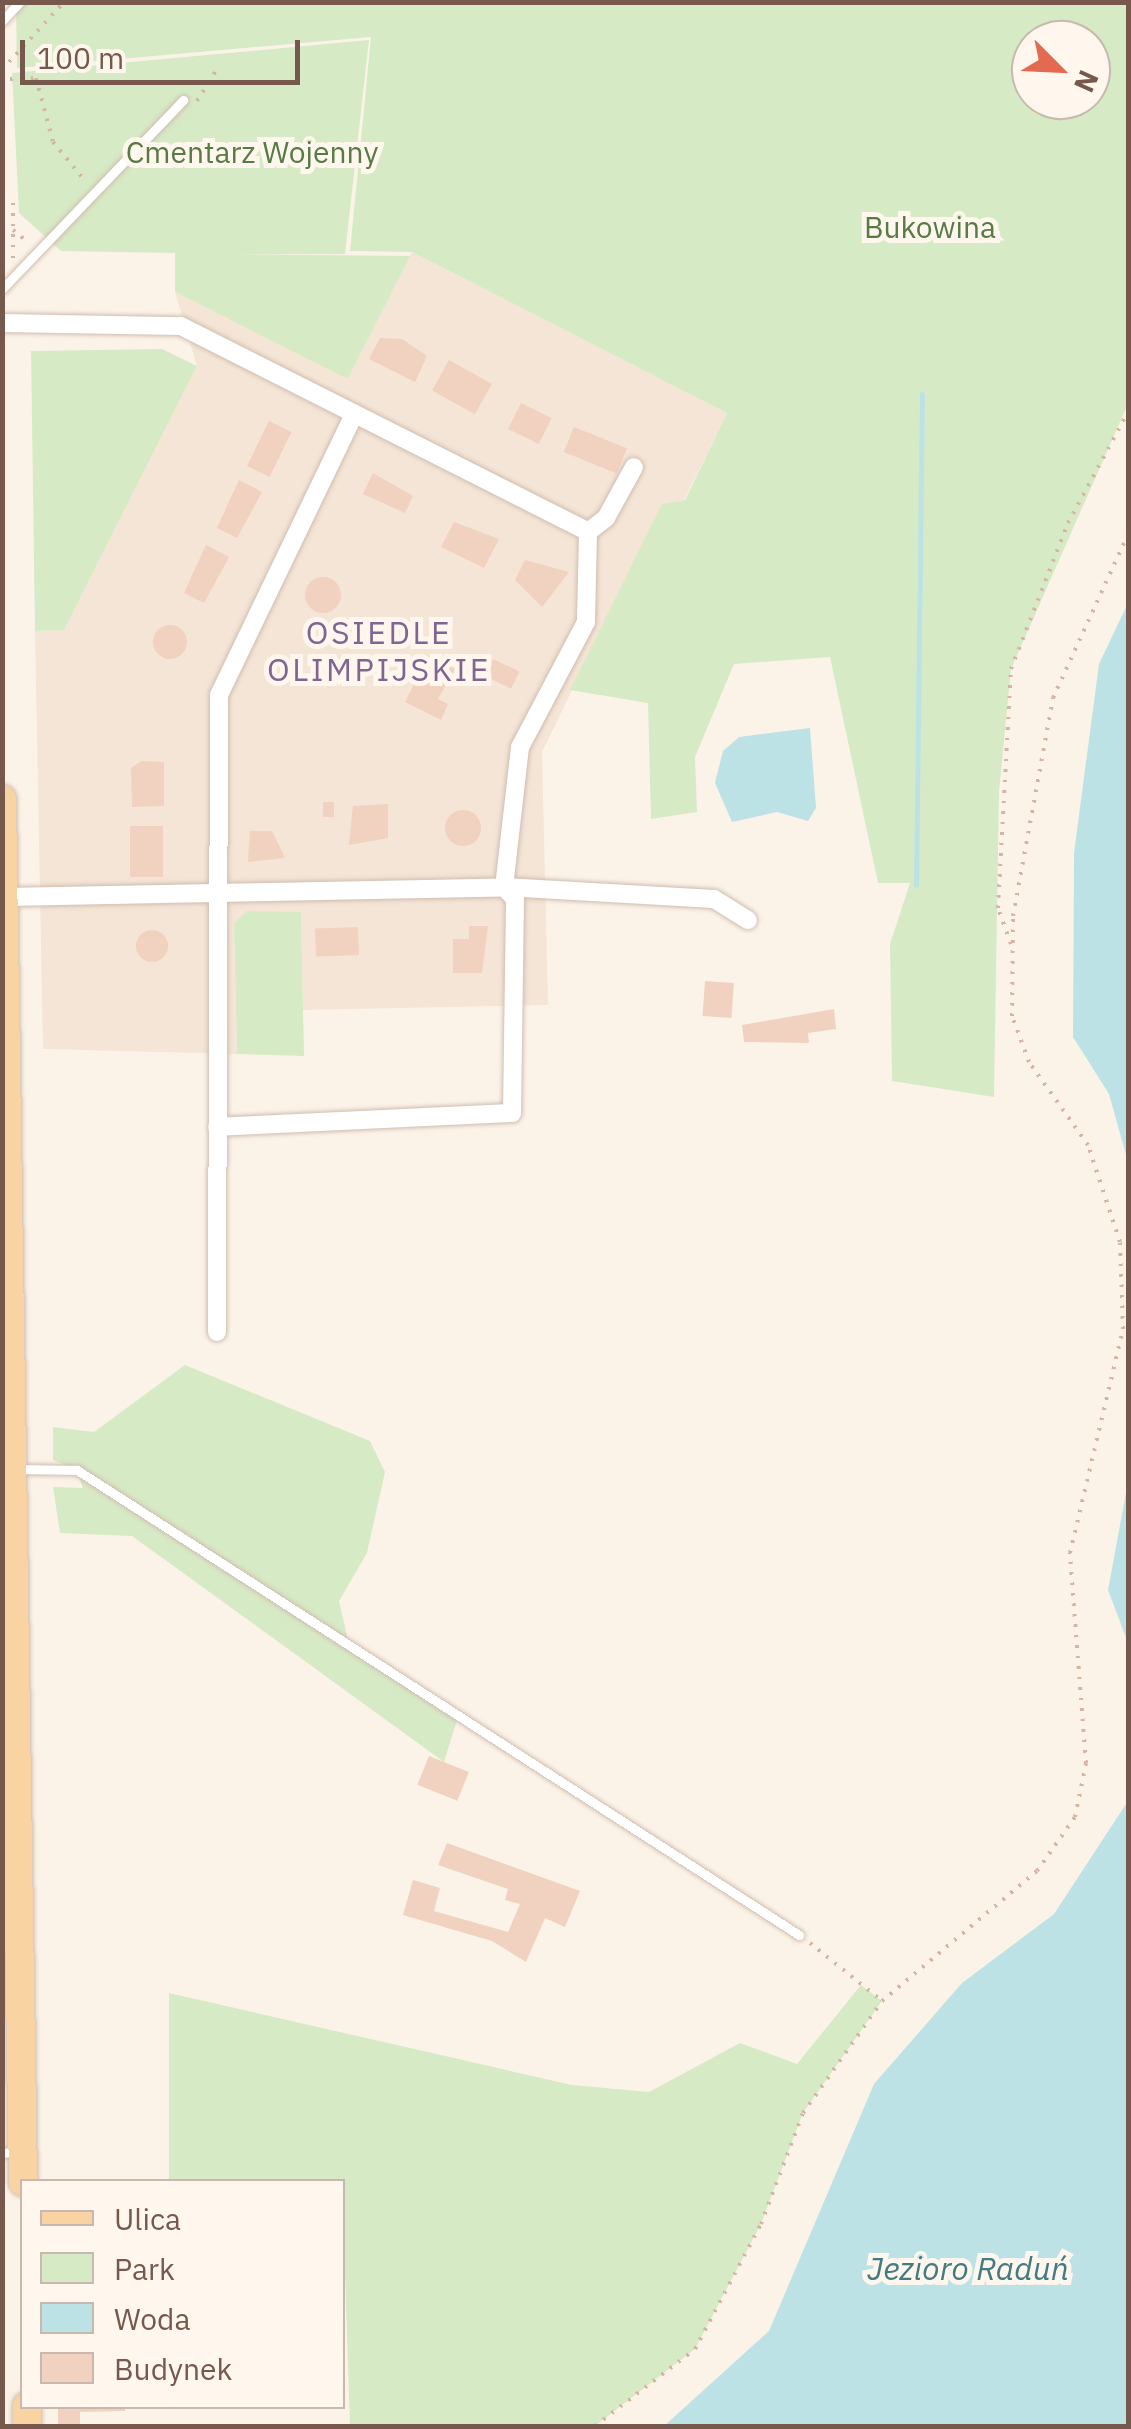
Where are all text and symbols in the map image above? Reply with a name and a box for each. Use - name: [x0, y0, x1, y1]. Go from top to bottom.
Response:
- scale bar: [25, 20, 305, 82]
- north arrow: [1011, 20, 1111, 120]
- text: 100 m: [37, 38, 124, 77]
- text: N: [1066, 65, 1108, 98]
- park label: Cmentarz Wojenny: [126, 134, 378, 170]
- park label: Bukowina: [864, 209, 996, 245]
- district label: OSIEDLE OLIMPIJSKIE: [267, 614, 491, 689]
- legend: [20, 2179, 345, 2409]
- text: Ulica: [114, 2199, 181, 2238]
- text: Park: [114, 2249, 175, 2288]
- water label: Jezioro Raduń: [867, 2249, 1069, 2287]
- text: Woda: [114, 2299, 191, 2338]
- text: Budynek: [114, 2349, 232, 2388]

